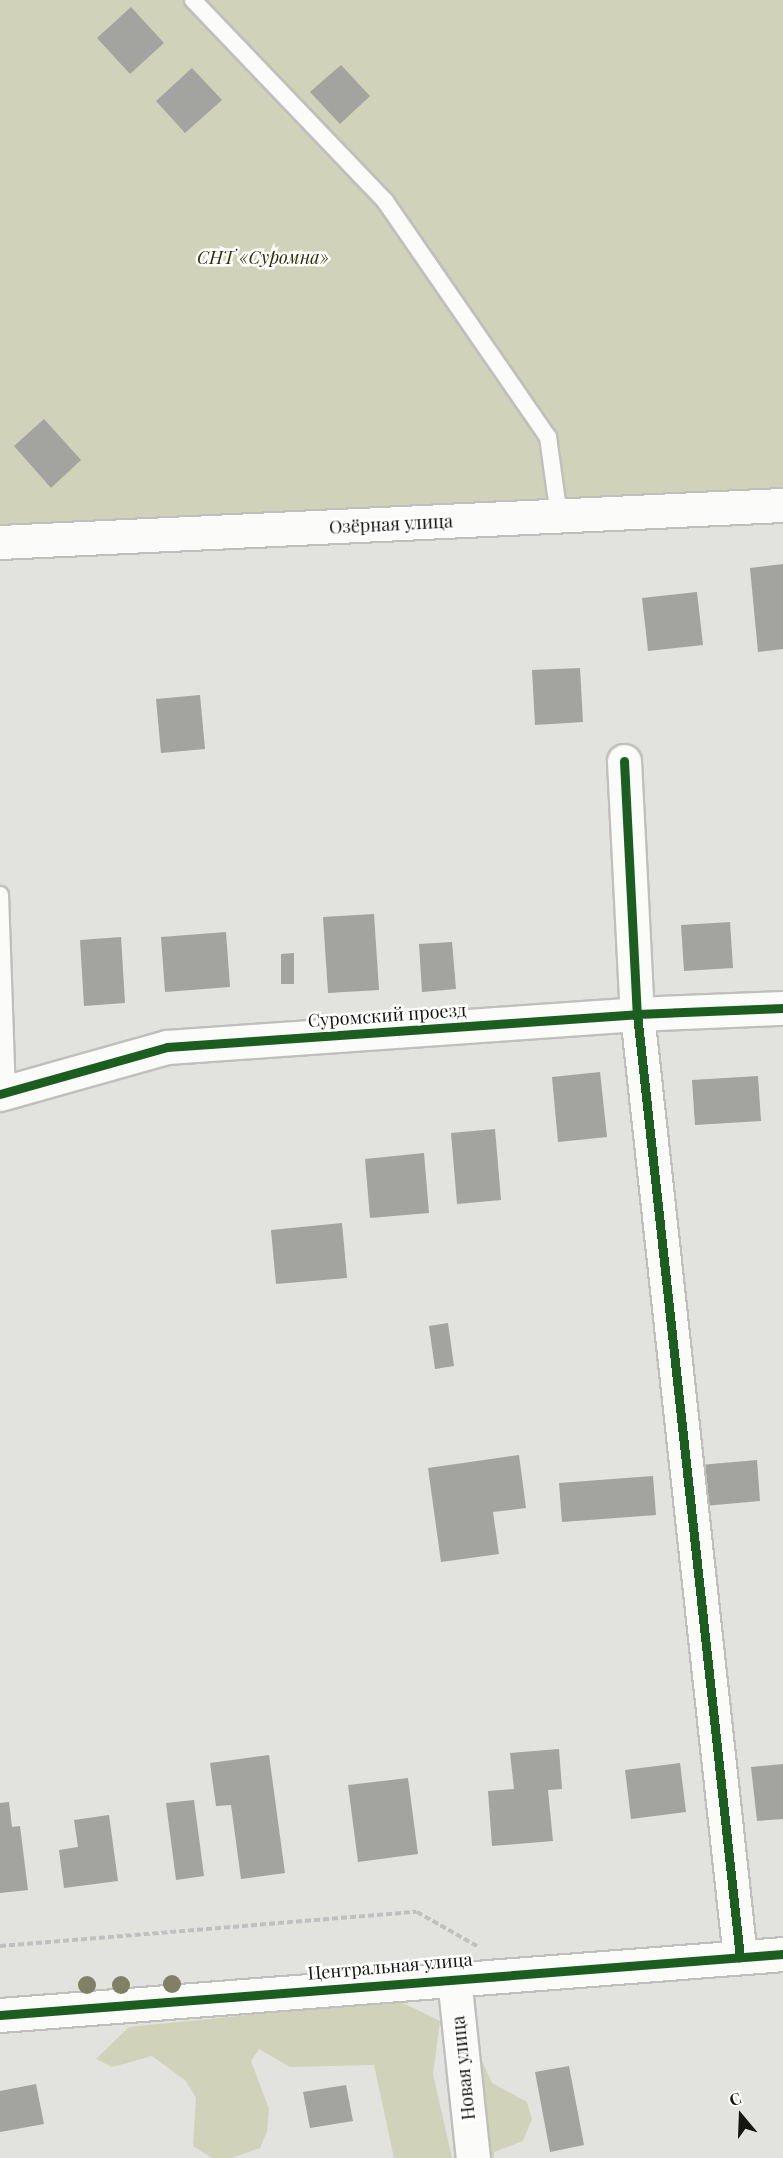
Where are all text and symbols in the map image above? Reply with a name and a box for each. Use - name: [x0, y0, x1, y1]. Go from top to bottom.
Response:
- park label: СНТ «Суромна»: [197, 246, 329, 268]
- street label: Озёрная улица: [329, 510, 453, 538]
- street label: Суромский проезд: [307, 999, 467, 1031]
- street label: Центральная улица: [307, 1948, 473, 1984]
- street label: Новая улица: [447, 2015, 479, 2121]
- north arrow: [711, 2086, 771, 2146]
- text: С: [726, 2087, 744, 2110]

